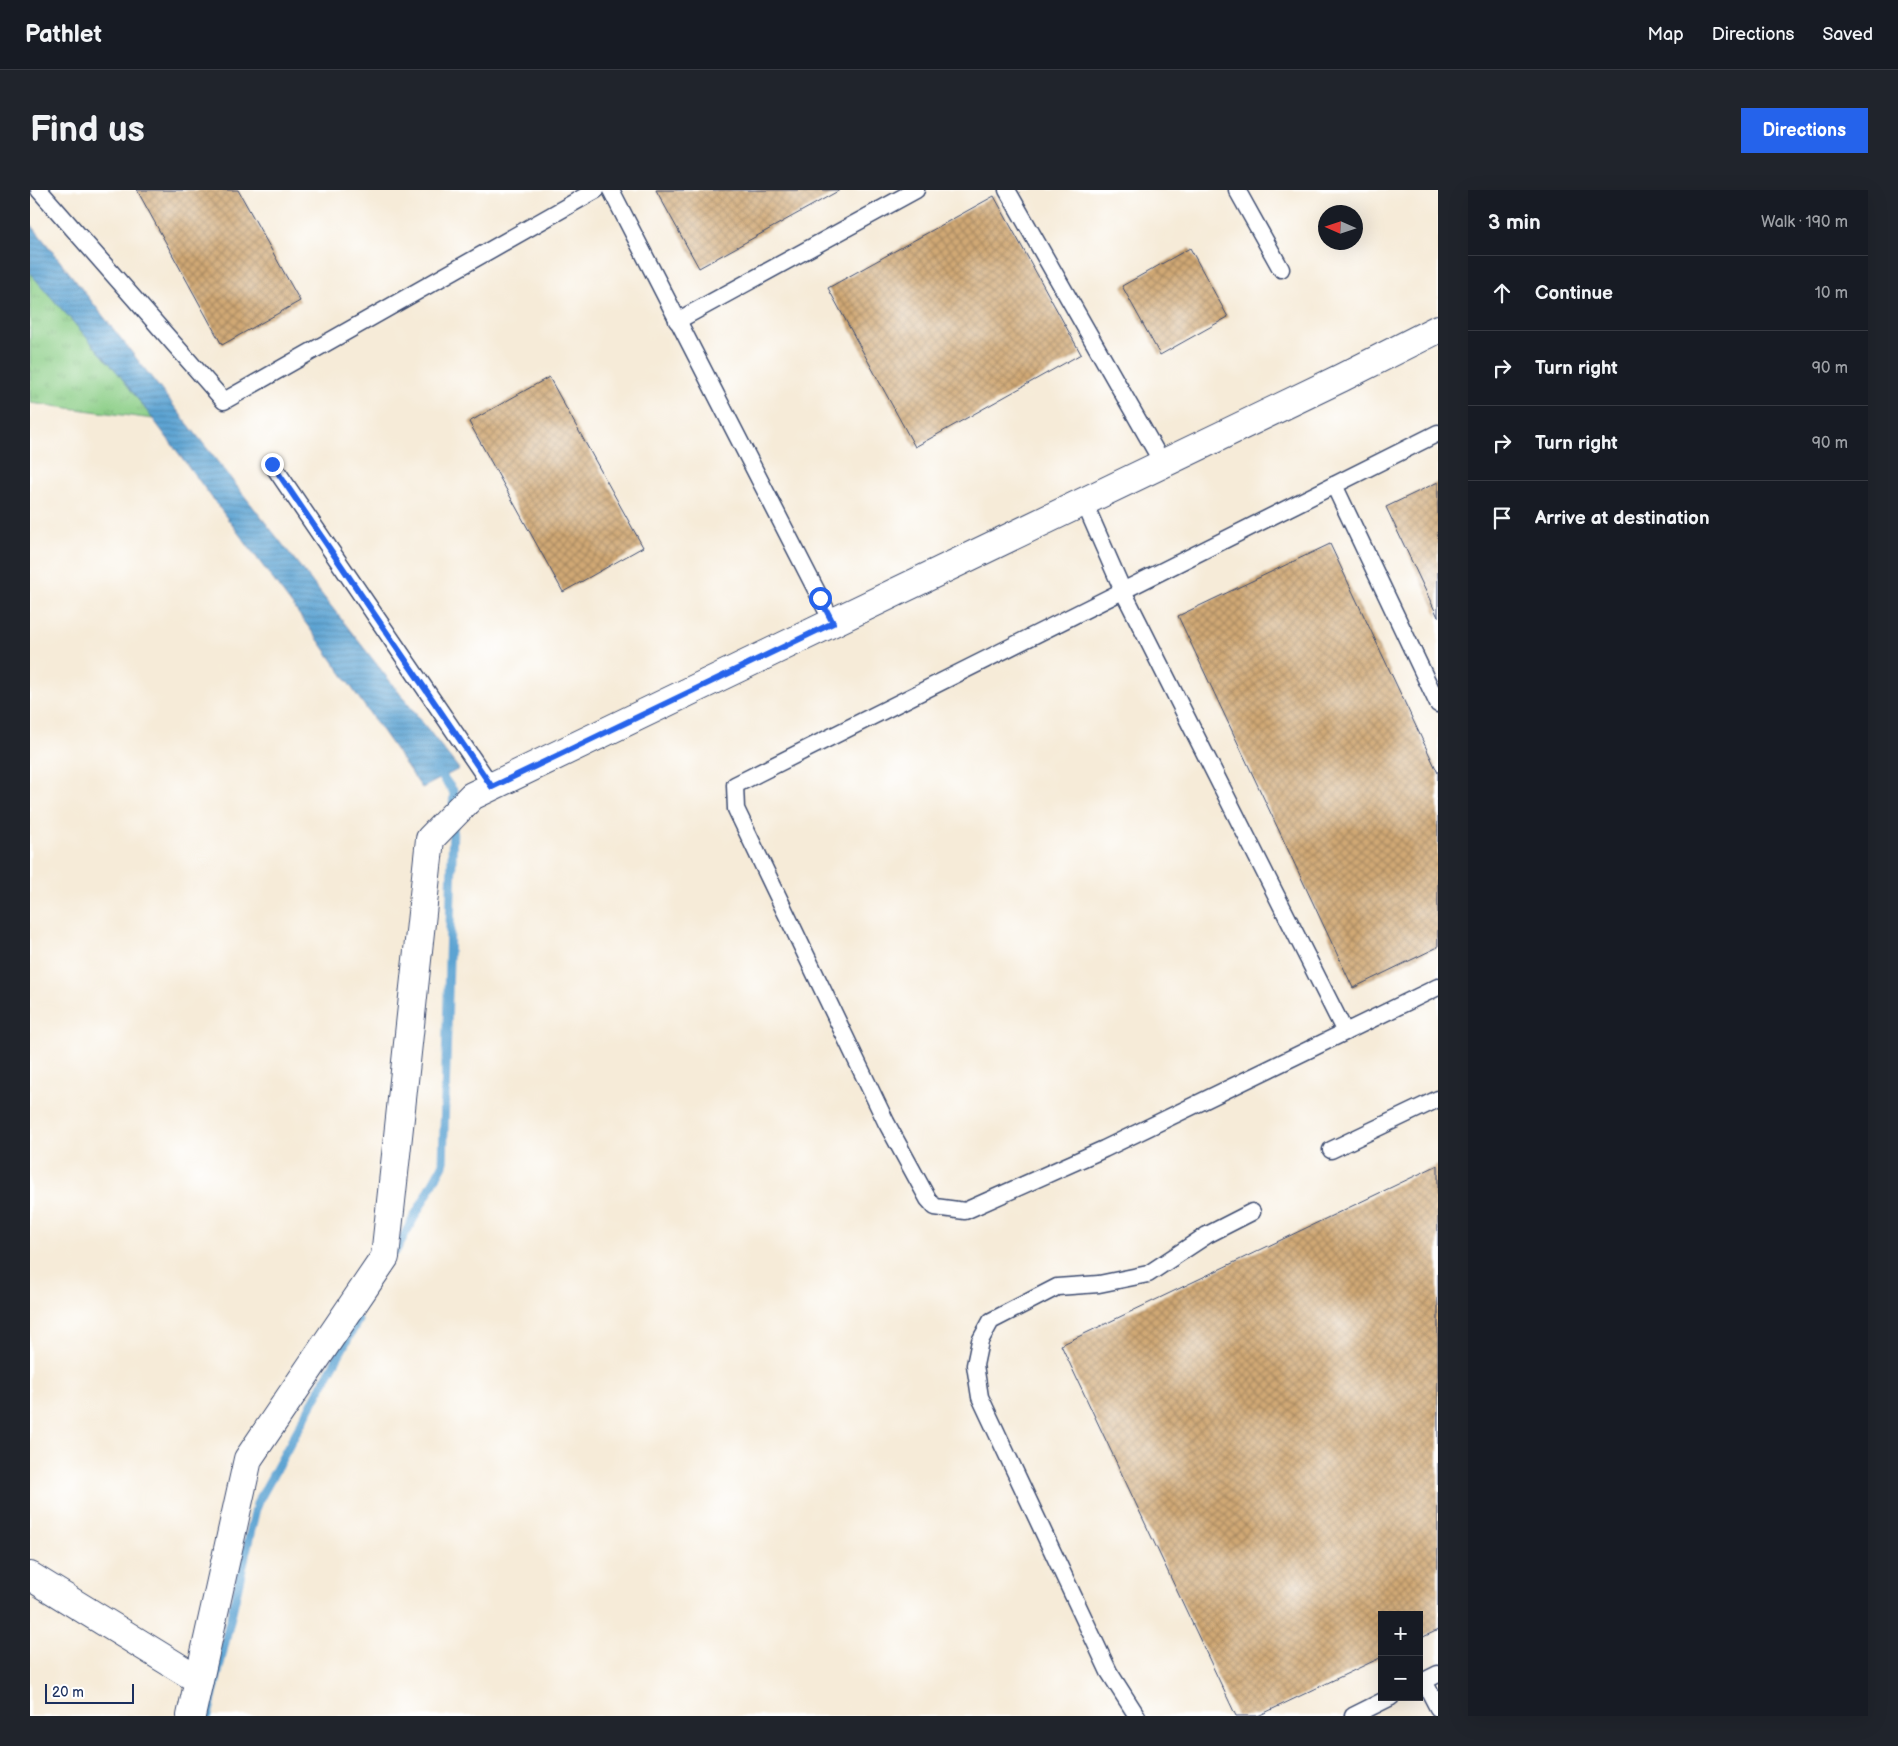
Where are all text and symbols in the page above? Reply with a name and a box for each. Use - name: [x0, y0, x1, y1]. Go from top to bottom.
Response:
- text: Pathlet: [25, 20, 102, 49]
- text: Map: [1648, 24, 1684, 45]
- text: Directions: [1712, 24, 1794, 45]
- text: Saved: [1822, 24, 1873, 45]
- button: Directions: [1741, 108, 1868, 153]
- text: Find us: [30, 109, 145, 152]
- north arrow: [1318, 205, 1363, 250]
- text: 3 min: [1488, 210, 1541, 235]
- text: Walk · 190 m: [1761, 213, 1848, 232]
- icon: ahead: [1488, 279, 1516, 307]
- text: Continue: [1535, 282, 1613, 305]
- text: 10 m: [1815, 284, 1848, 303]
- icon: right: [1488, 354, 1516, 382]
- text: Turn right: [1535, 357, 1618, 380]
- text: 90 m: [1812, 359, 1848, 378]
- icon: right: [1488, 429, 1516, 457]
- text: Turn right: [1535, 432, 1618, 455]
- text: 90 m: [1812, 434, 1848, 453]
- route end: [261, 453, 284, 476]
- icon: arrive: [1488, 504, 1516, 532]
- text: Arrive at destination: [1535, 507, 1710, 530]
- route start: [809, 587, 832, 610]
- map controls: [1378, 1611, 1423, 1701]
- button: +: [1378, 1611, 1423, 1656]
- button: −: [1378, 1656, 1423, 1701]
- scale bar: [45, 1681, 134, 1704]
- text: 20 m: [52, 1684, 84, 1701]

